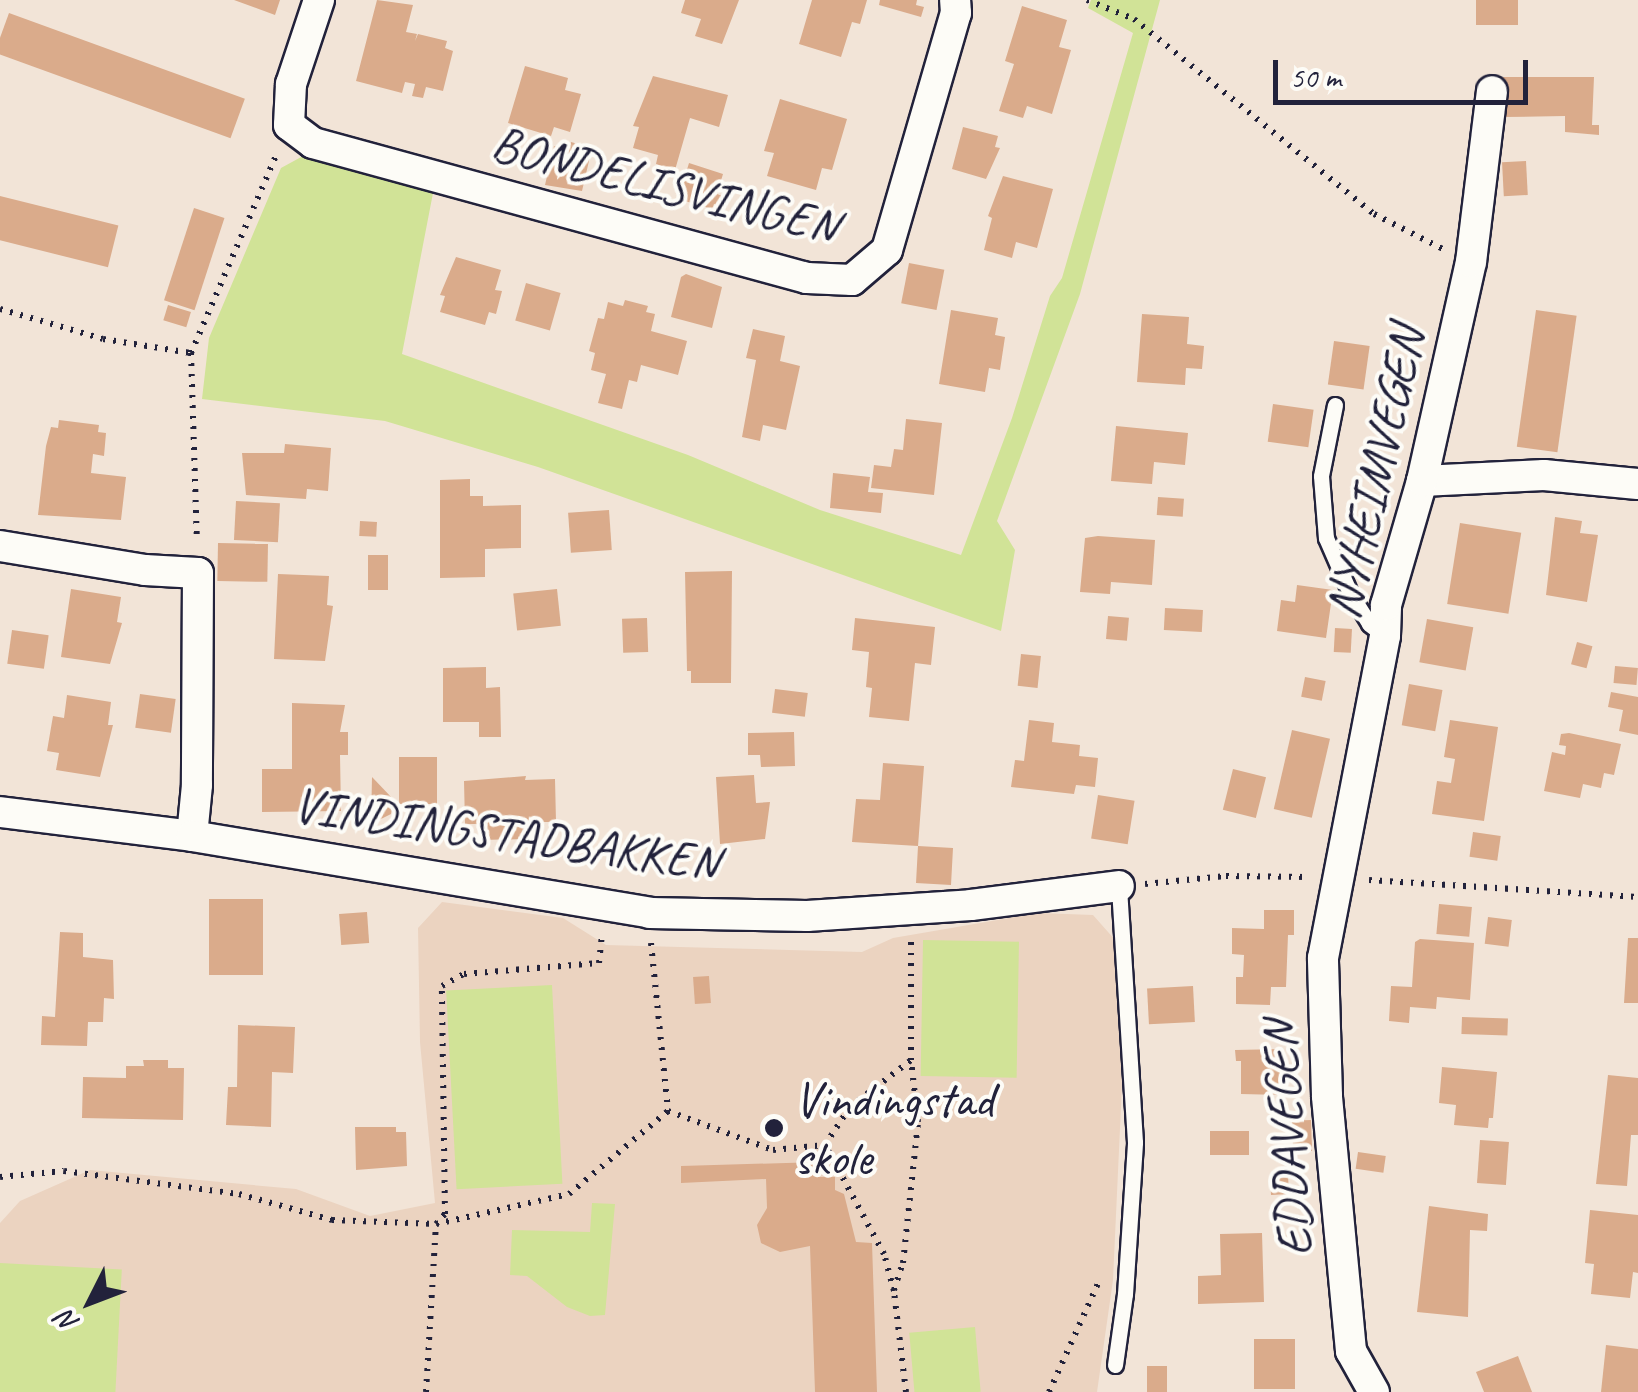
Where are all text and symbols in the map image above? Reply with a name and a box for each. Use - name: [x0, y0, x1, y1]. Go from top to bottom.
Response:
- scale bar: [1278, 40, 1533, 102]
- text: 50 m: [1290, 58, 1341, 96]
- street label: BONDELISVINGEN: [486, 113, 844, 257]
- street label: NYHEIMVEGEN: [1312, 322, 1438, 624]
- street label: VINDINGSTADBAKKEN: [290, 774, 722, 894]
- street label: EDDAVEGEN: [1249, 1020, 1325, 1258]
- place label: Vindingstad skole: [794, 1069, 993, 1186]
- marker: Vindingstad skole: [763, 1117, 785, 1139]
- north arrow: [40, 1252, 140, 1352]
- text: N: [49, 1304, 86, 1341]

